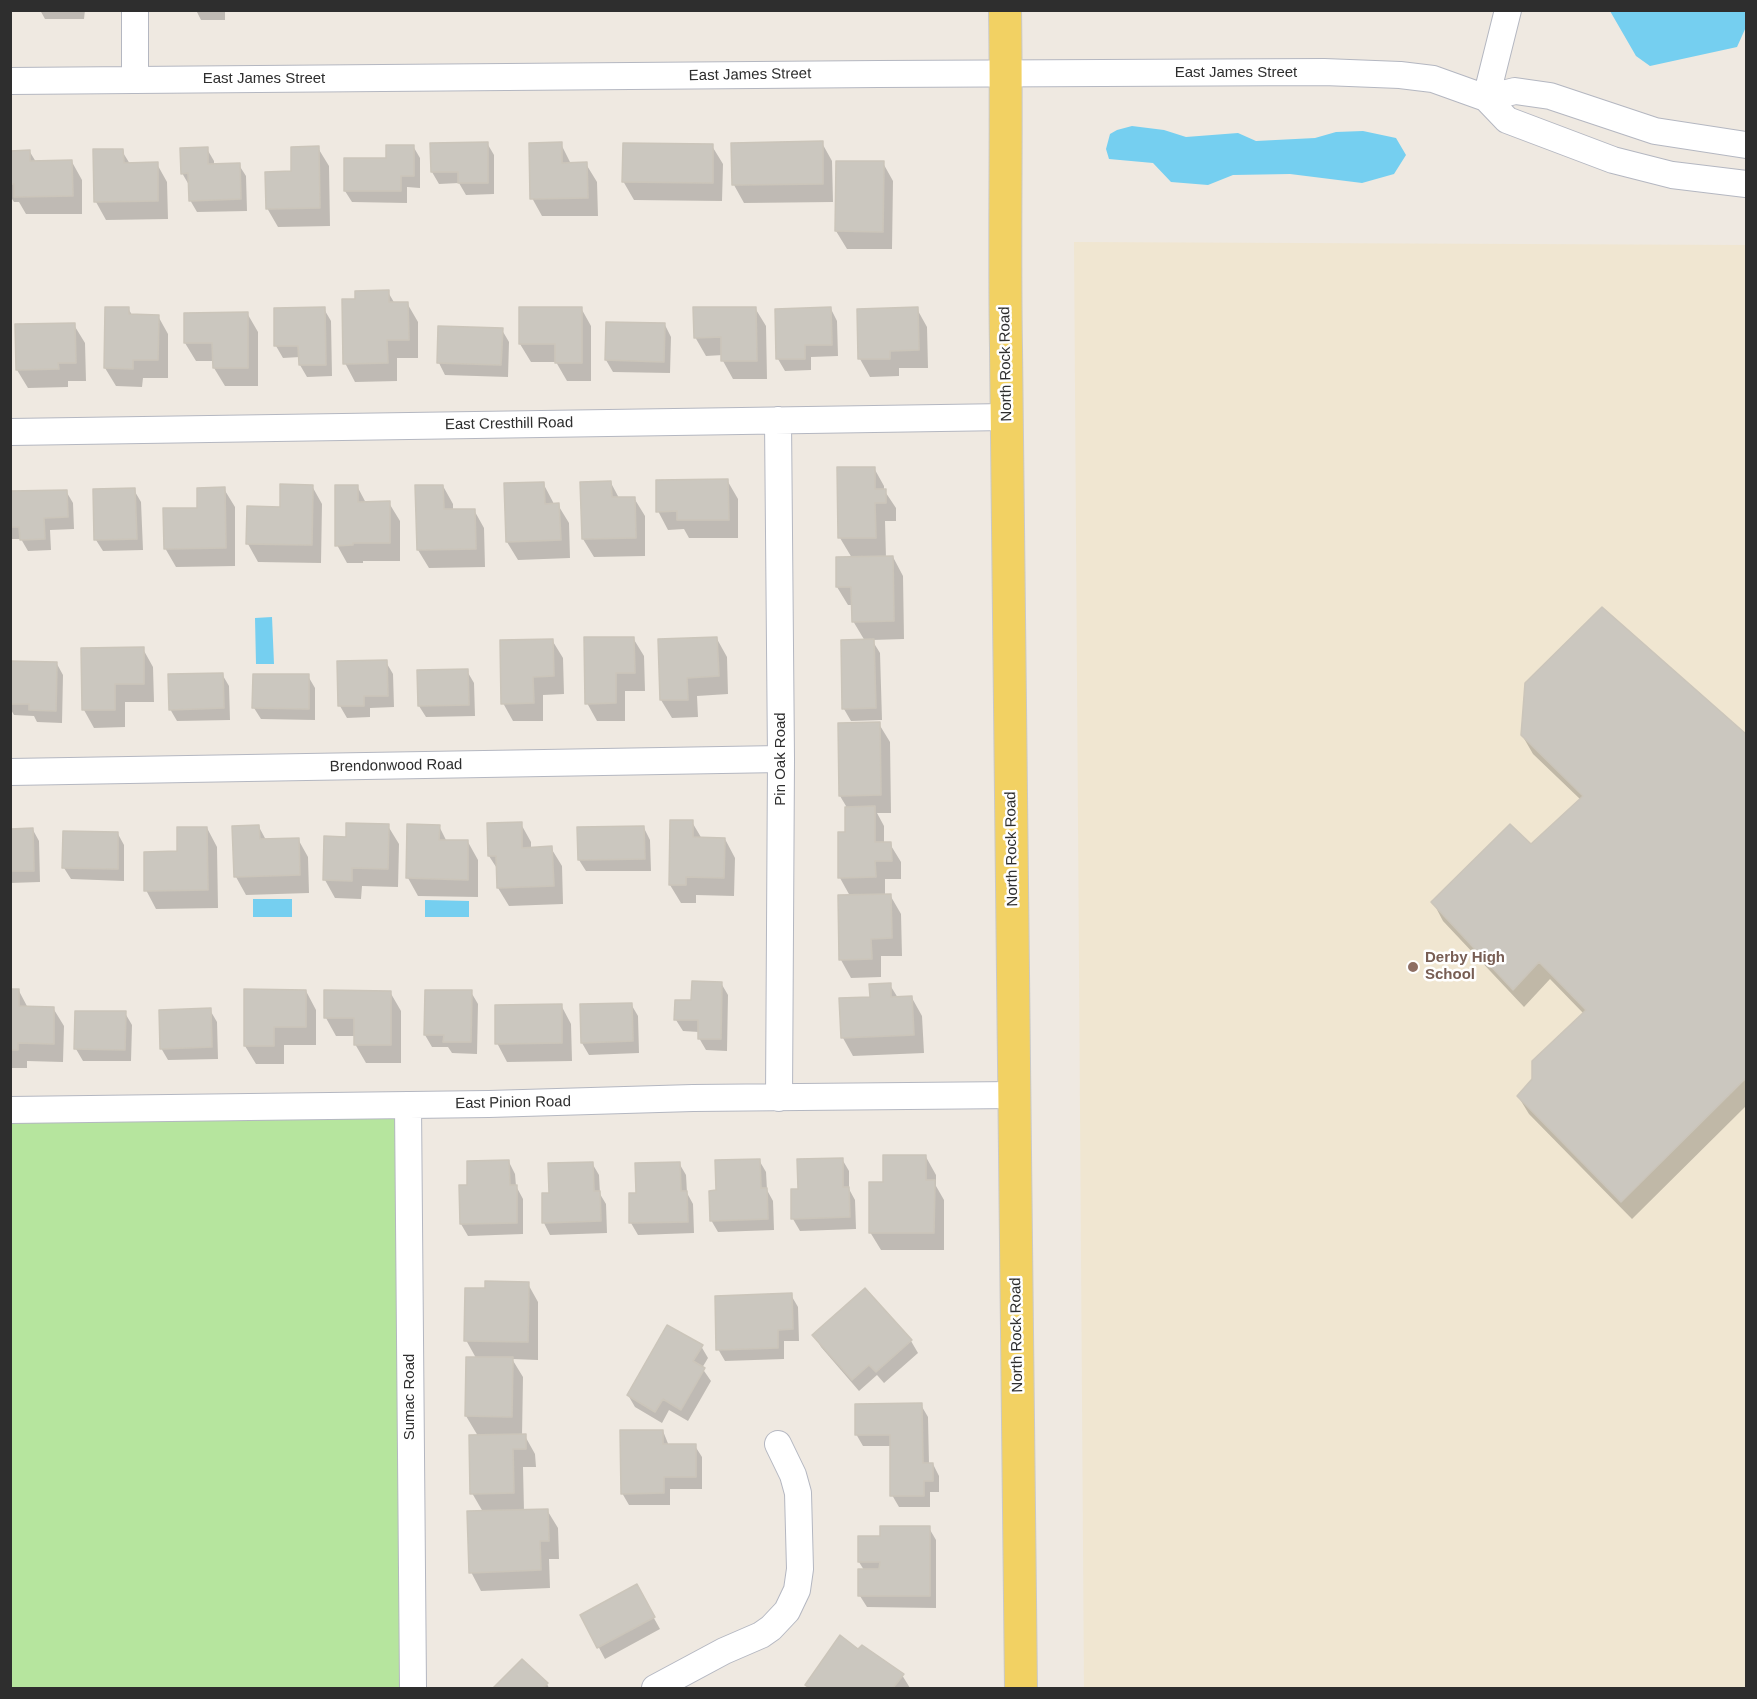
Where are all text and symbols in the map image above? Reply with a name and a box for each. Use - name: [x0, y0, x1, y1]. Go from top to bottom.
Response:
- street label: East James Street: [1175, 64, 1297, 82]
- street label: East James Street: [689, 65, 811, 85]
- street label: East James Street: [203, 70, 325, 88]
- street label: North Rock Road: [996, 306, 1016, 422]
- street label: East Cresthill Road: [445, 414, 573, 434]
- street label: Pin Oak Road: [772, 712, 790, 806]
- street label: Brendonwood Road: [330, 756, 462, 776]
- street label: North Rock Road: [1002, 791, 1022, 907]
- place label: Derby High School: [1425, 949, 1505, 984]
- marker: Derby High School: [1406, 960, 1420, 974]
- street label: East Pinion Road: [455, 1093, 571, 1113]
- street label: North Rock Road: [1007, 1277, 1027, 1393]
- street label: Sumac Road: [401, 1354, 419, 1440]

